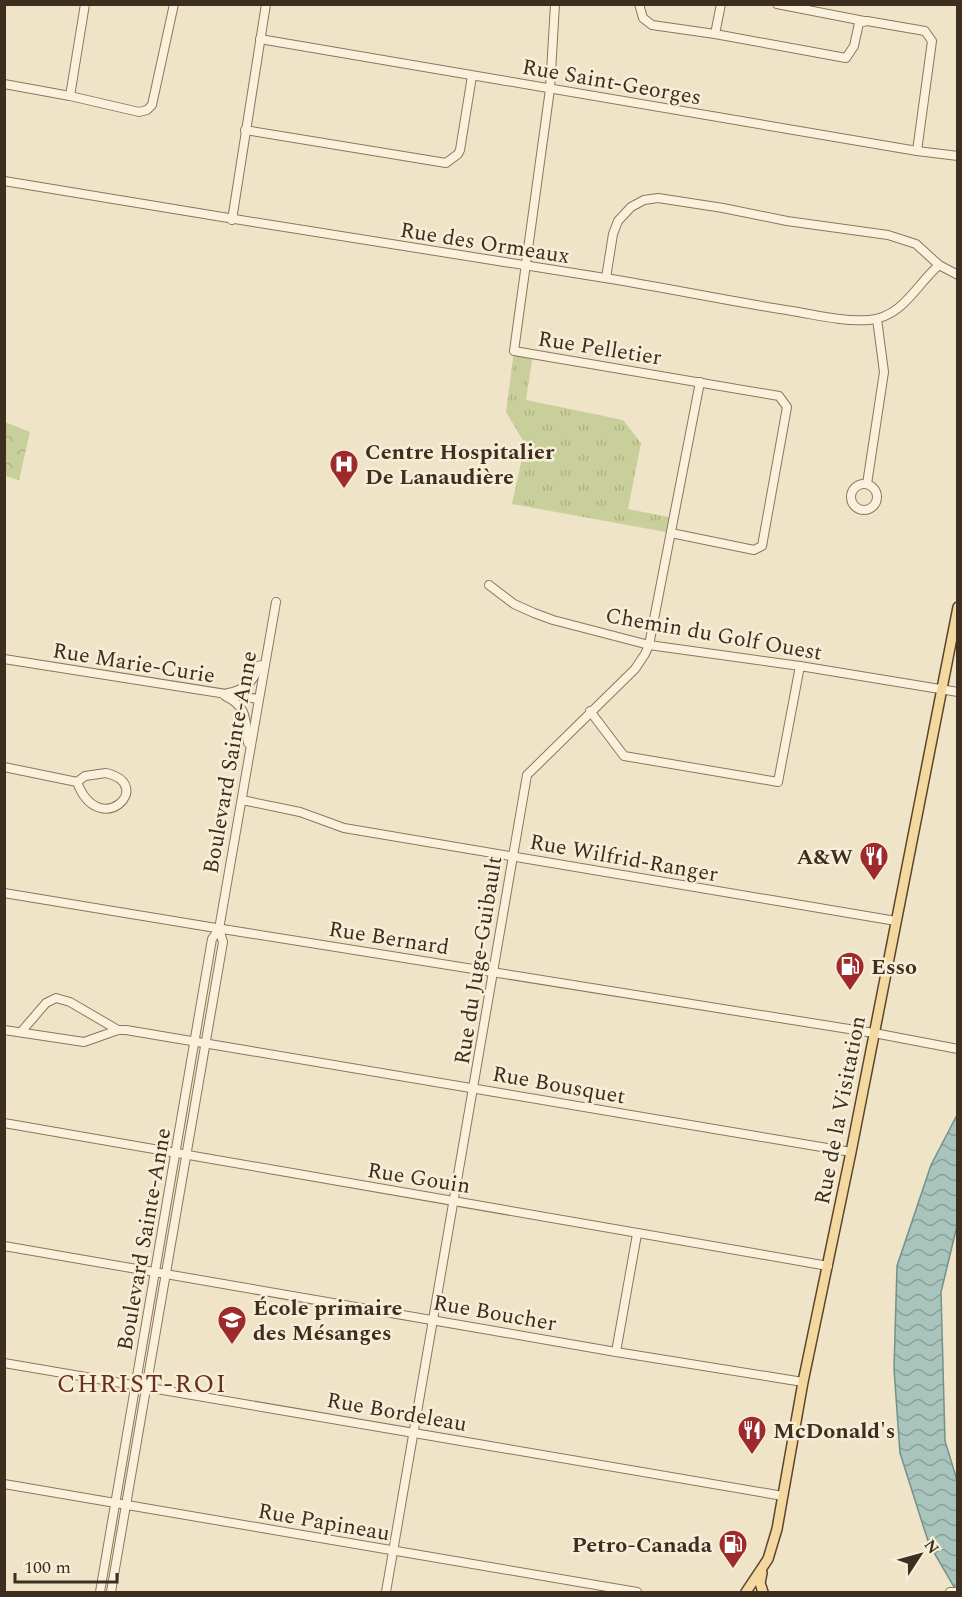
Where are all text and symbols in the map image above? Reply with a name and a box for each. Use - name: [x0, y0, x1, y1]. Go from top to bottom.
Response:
- street label: Rue Saint-Georges: [520, 50, 704, 114]
- street label: Rue des Ormeaux: [398, 214, 572, 273]
- street label: Rue Pelletier: [535, 322, 664, 375]
- place label: Centre Hospitalier De Lanaudière: [365, 436, 555, 494]
- hospital icon: Centre Hospitalier De Lanaudière: [328, 448, 360, 490]
- street label: Chemin du Golf Ouest: [603, 599, 825, 670]
- street label: Rue Marie-Curie: [50, 634, 217, 693]
- street label: Boulevard Sainte-Anne: [195, 648, 266, 876]
- street label: Rue Wilfrid-Ranger: [527, 826, 721, 891]
- restaurant icon: A&W: [858, 840, 890, 882]
- place label: A&W: [796, 841, 853, 874]
- street label: Rue du Juge-Guibault: [446, 853, 511, 1067]
- street label: Rue Bernard: [326, 913, 451, 964]
- fuel station icon: Esso: [834, 950, 866, 992]
- place label: Esso: [871, 951, 917, 984]
- street label: Rue de la Visitation: [806, 1013, 875, 1208]
- street label: Rue Bousquet: [490, 1058, 628, 1113]
- street label: Boulevard Sainte-Anne: [109, 1125, 180, 1353]
- street label: Rue Gouin: [365, 1154, 473, 1203]
- street label: Rue Boucher: [430, 1286, 559, 1341]
- place label: École primaire des Mésanges: [253, 1292, 403, 1350]
- school or university icon: École primaire des Mésanges: [216, 1304, 248, 1346]
- district label: CHRIST-ROI: [57, 1364, 227, 1404]
- street label: Rue Bordeleau: [324, 1384, 469, 1441]
- restaurant icon: McDonald's: [736, 1414, 768, 1456]
- place label: McDonald's: [773, 1415, 895, 1448]
- street label: Rue Papineau: [255, 1495, 392, 1550]
- north arrow: [890, 1525, 950, 1585]
- fuel station icon: Petro-Canada: [717, 1528, 749, 1570]
- place label: Petro-Canada: [572, 1529, 713, 1562]
- text: N: [918, 1534, 945, 1559]
- scale bar: [15, 1546, 117, 1584]
- text: 100 m: [24, 1554, 71, 1581]

